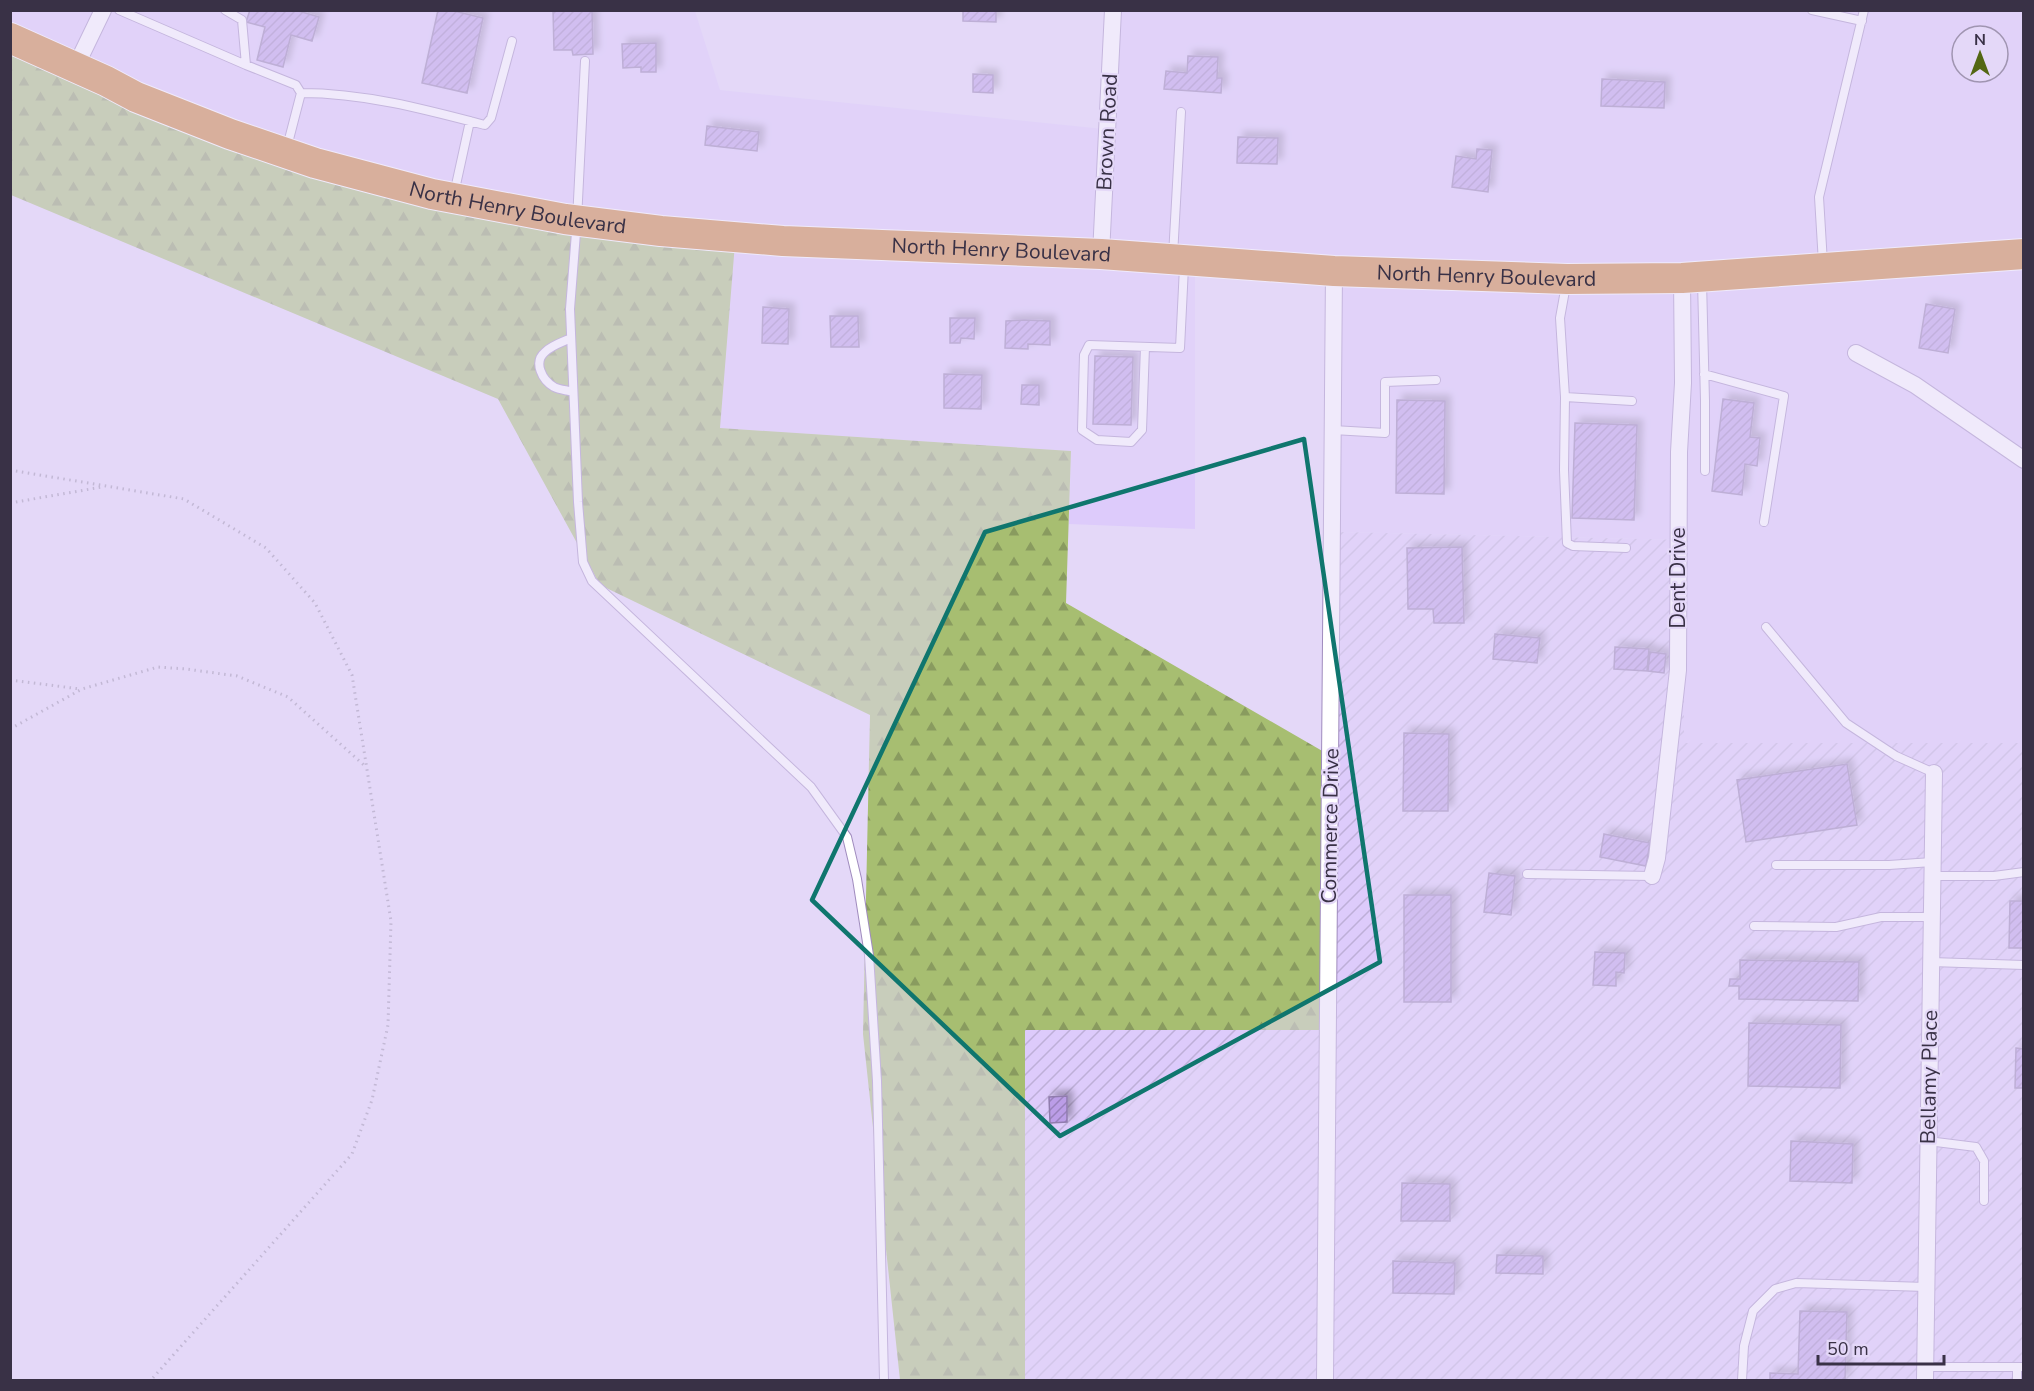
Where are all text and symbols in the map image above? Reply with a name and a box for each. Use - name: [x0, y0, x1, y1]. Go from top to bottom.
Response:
- north arrow: [1950, 24, 2010, 84]
- text: N: [1974, 29, 1986, 51]
- street label: Brown Road: [1090, 73, 1124, 191]
- street label: North Henry Boulevard: [406, 175, 628, 241]
- street label: North Henry Boulevard: [891, 231, 1112, 269]
- street label: North Henry Boulevard: [1376, 258, 1596, 293]
- street label: Dent Drive: [1664, 527, 1692, 629]
- street label: Commerce Drive: [1315, 748, 1345, 904]
- street label: Bellamy Place: [1914, 1010, 1944, 1144]
- scale bar: [1818, 1328, 1944, 1366]
- text: 50 m: [1827, 1337, 1869, 1361]

